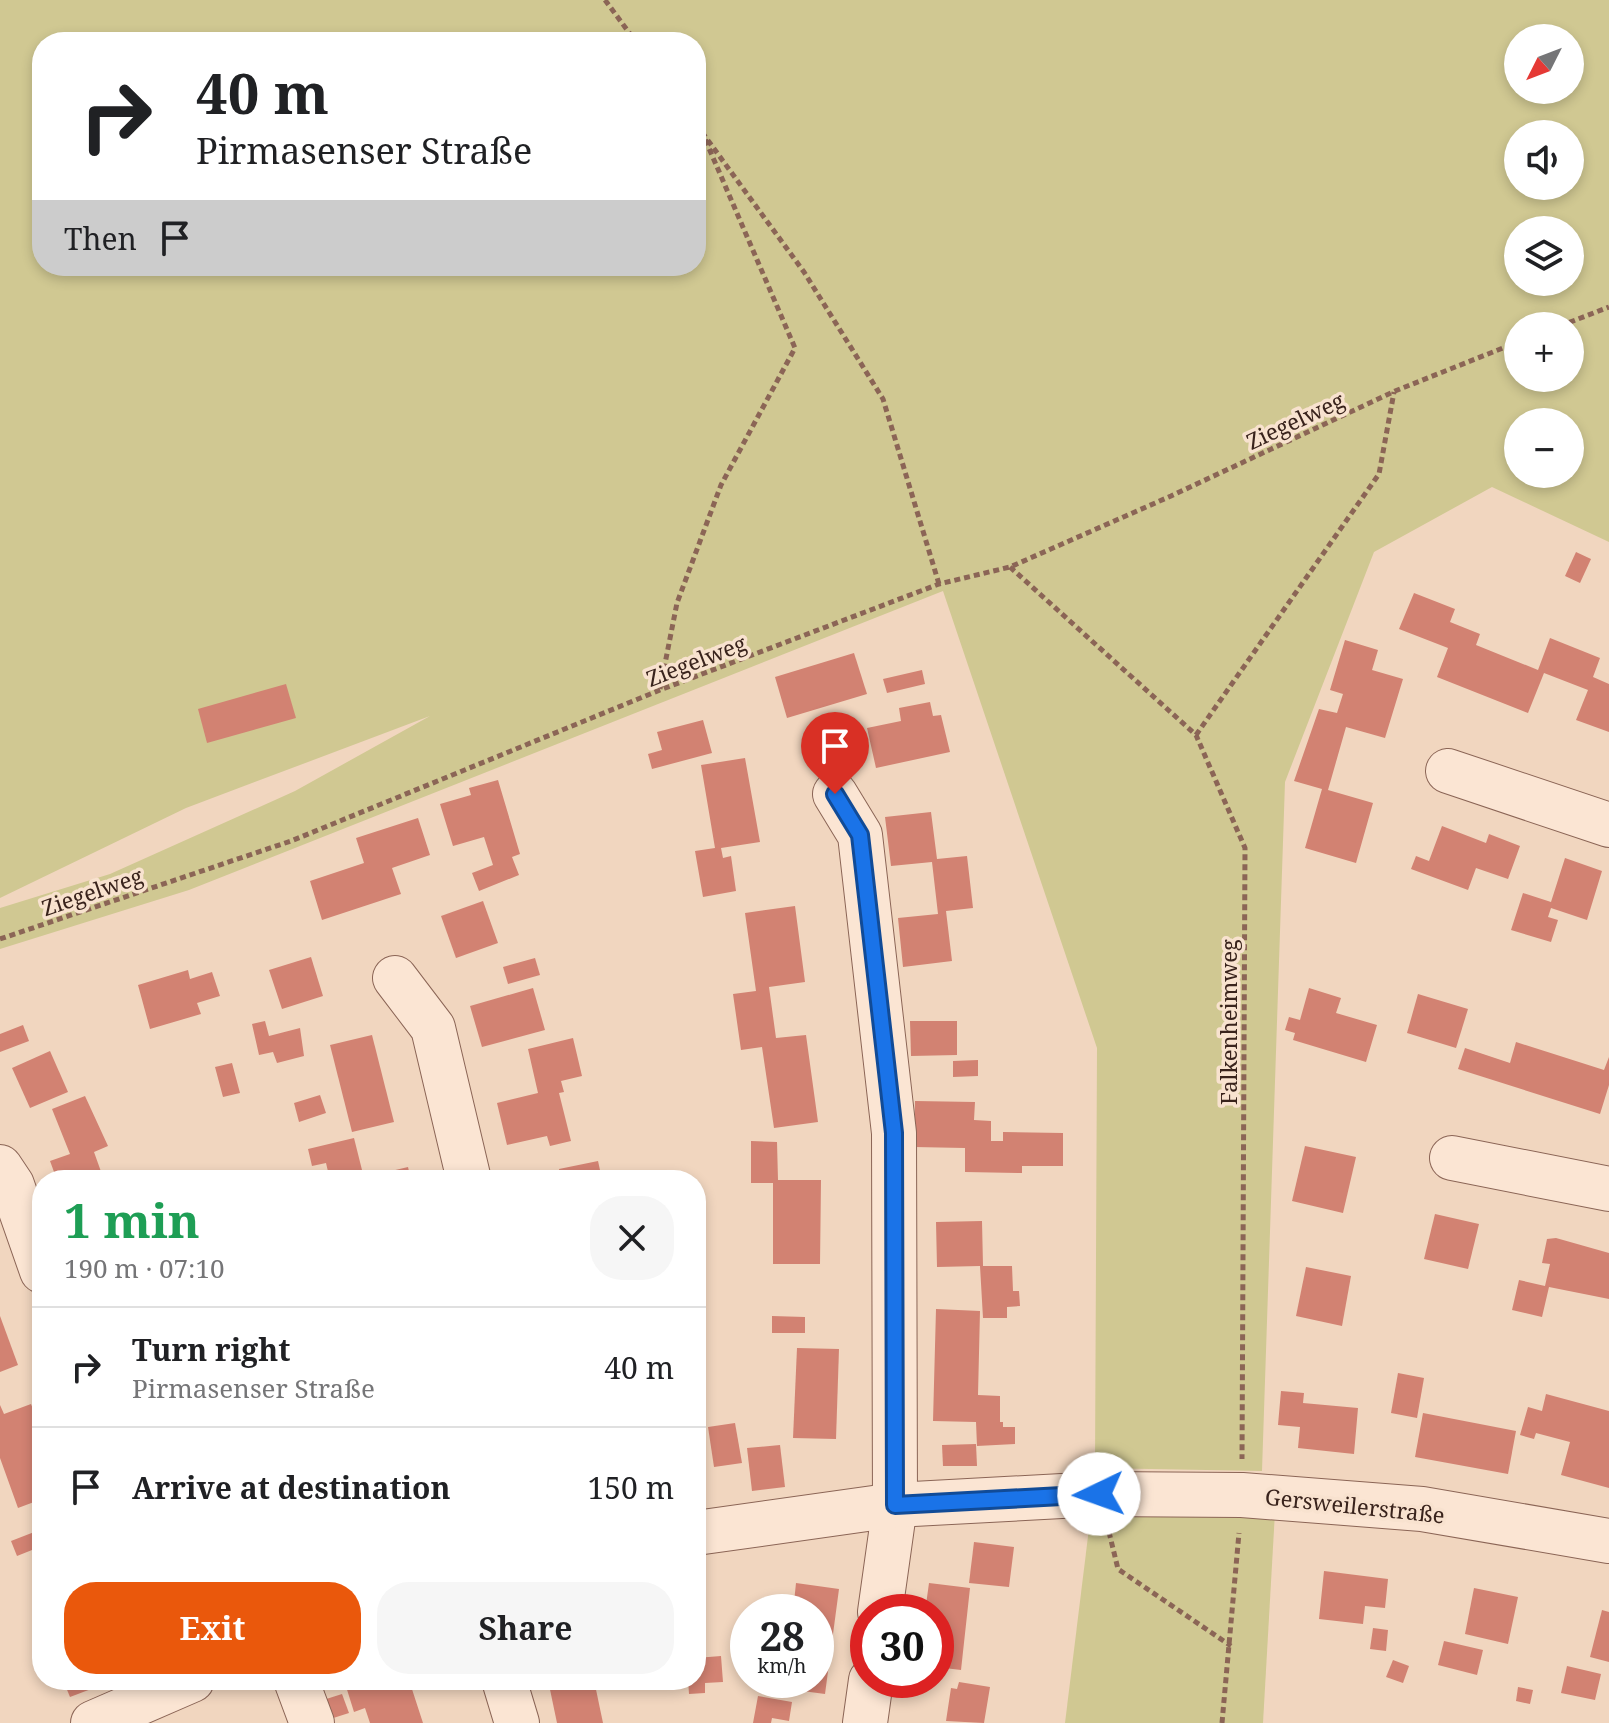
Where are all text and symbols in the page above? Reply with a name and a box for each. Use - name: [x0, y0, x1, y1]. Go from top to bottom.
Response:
- north arrow: [1504, 24, 1584, 104]
- map controls: [1504, 24, 1584, 488]
- text: 40 m: [196, 54, 329, 130]
- icon: right: [64, 64, 168, 168]
- button: sound: [1504, 120, 1584, 200]
- text: Pirmasenser Straße: [196, 126, 532, 175]
- icon: arrive: [153, 216, 197, 260]
- button: layers: [1504, 216, 1584, 296]
- text: Then: [64, 218, 137, 259]
- button: +: [1504, 312, 1584, 392]
- street label: Ziegelweg: [1241, 384, 1349, 456]
- button: −: [1504, 408, 1584, 488]
- street label: Ziegelweg: [642, 627, 750, 693]
- pin: [801, 712, 869, 794]
- icon: arrive: [813, 724, 857, 768]
- street label: Ziegelweg: [38, 860, 147, 922]
- street label: Falkenheimweg: [1213, 939, 1243, 1105]
- text: 1 min: [64, 1187, 200, 1252]
- button: close: [590, 1196, 674, 1280]
- text: 190 m · 07:10: [64, 1250, 225, 1286]
- text: Turn right: [132, 1329, 290, 1370]
- icon: right: [64, 1345, 108, 1389]
- text: 40 m: [604, 1347, 674, 1388]
- text: Pirmasenser Straße: [132, 1370, 375, 1406]
- position arrow: [1057, 1452, 1141, 1536]
- icon: arrive: [64, 1465, 108, 1509]
- text: Arrive at destination: [132, 1467, 451, 1508]
- text: 150 m: [588, 1467, 674, 1508]
- street label: Gersweilerstraße: [1264, 1481, 1446, 1529]
- button: Exit: [64, 1582, 361, 1674]
- button: Share: [377, 1582, 674, 1674]
- speed limit sign: 30: [850, 1594, 954, 1698]
- text: 28: [759, 1608, 805, 1663]
- text: km/h: [757, 1652, 807, 1679]

